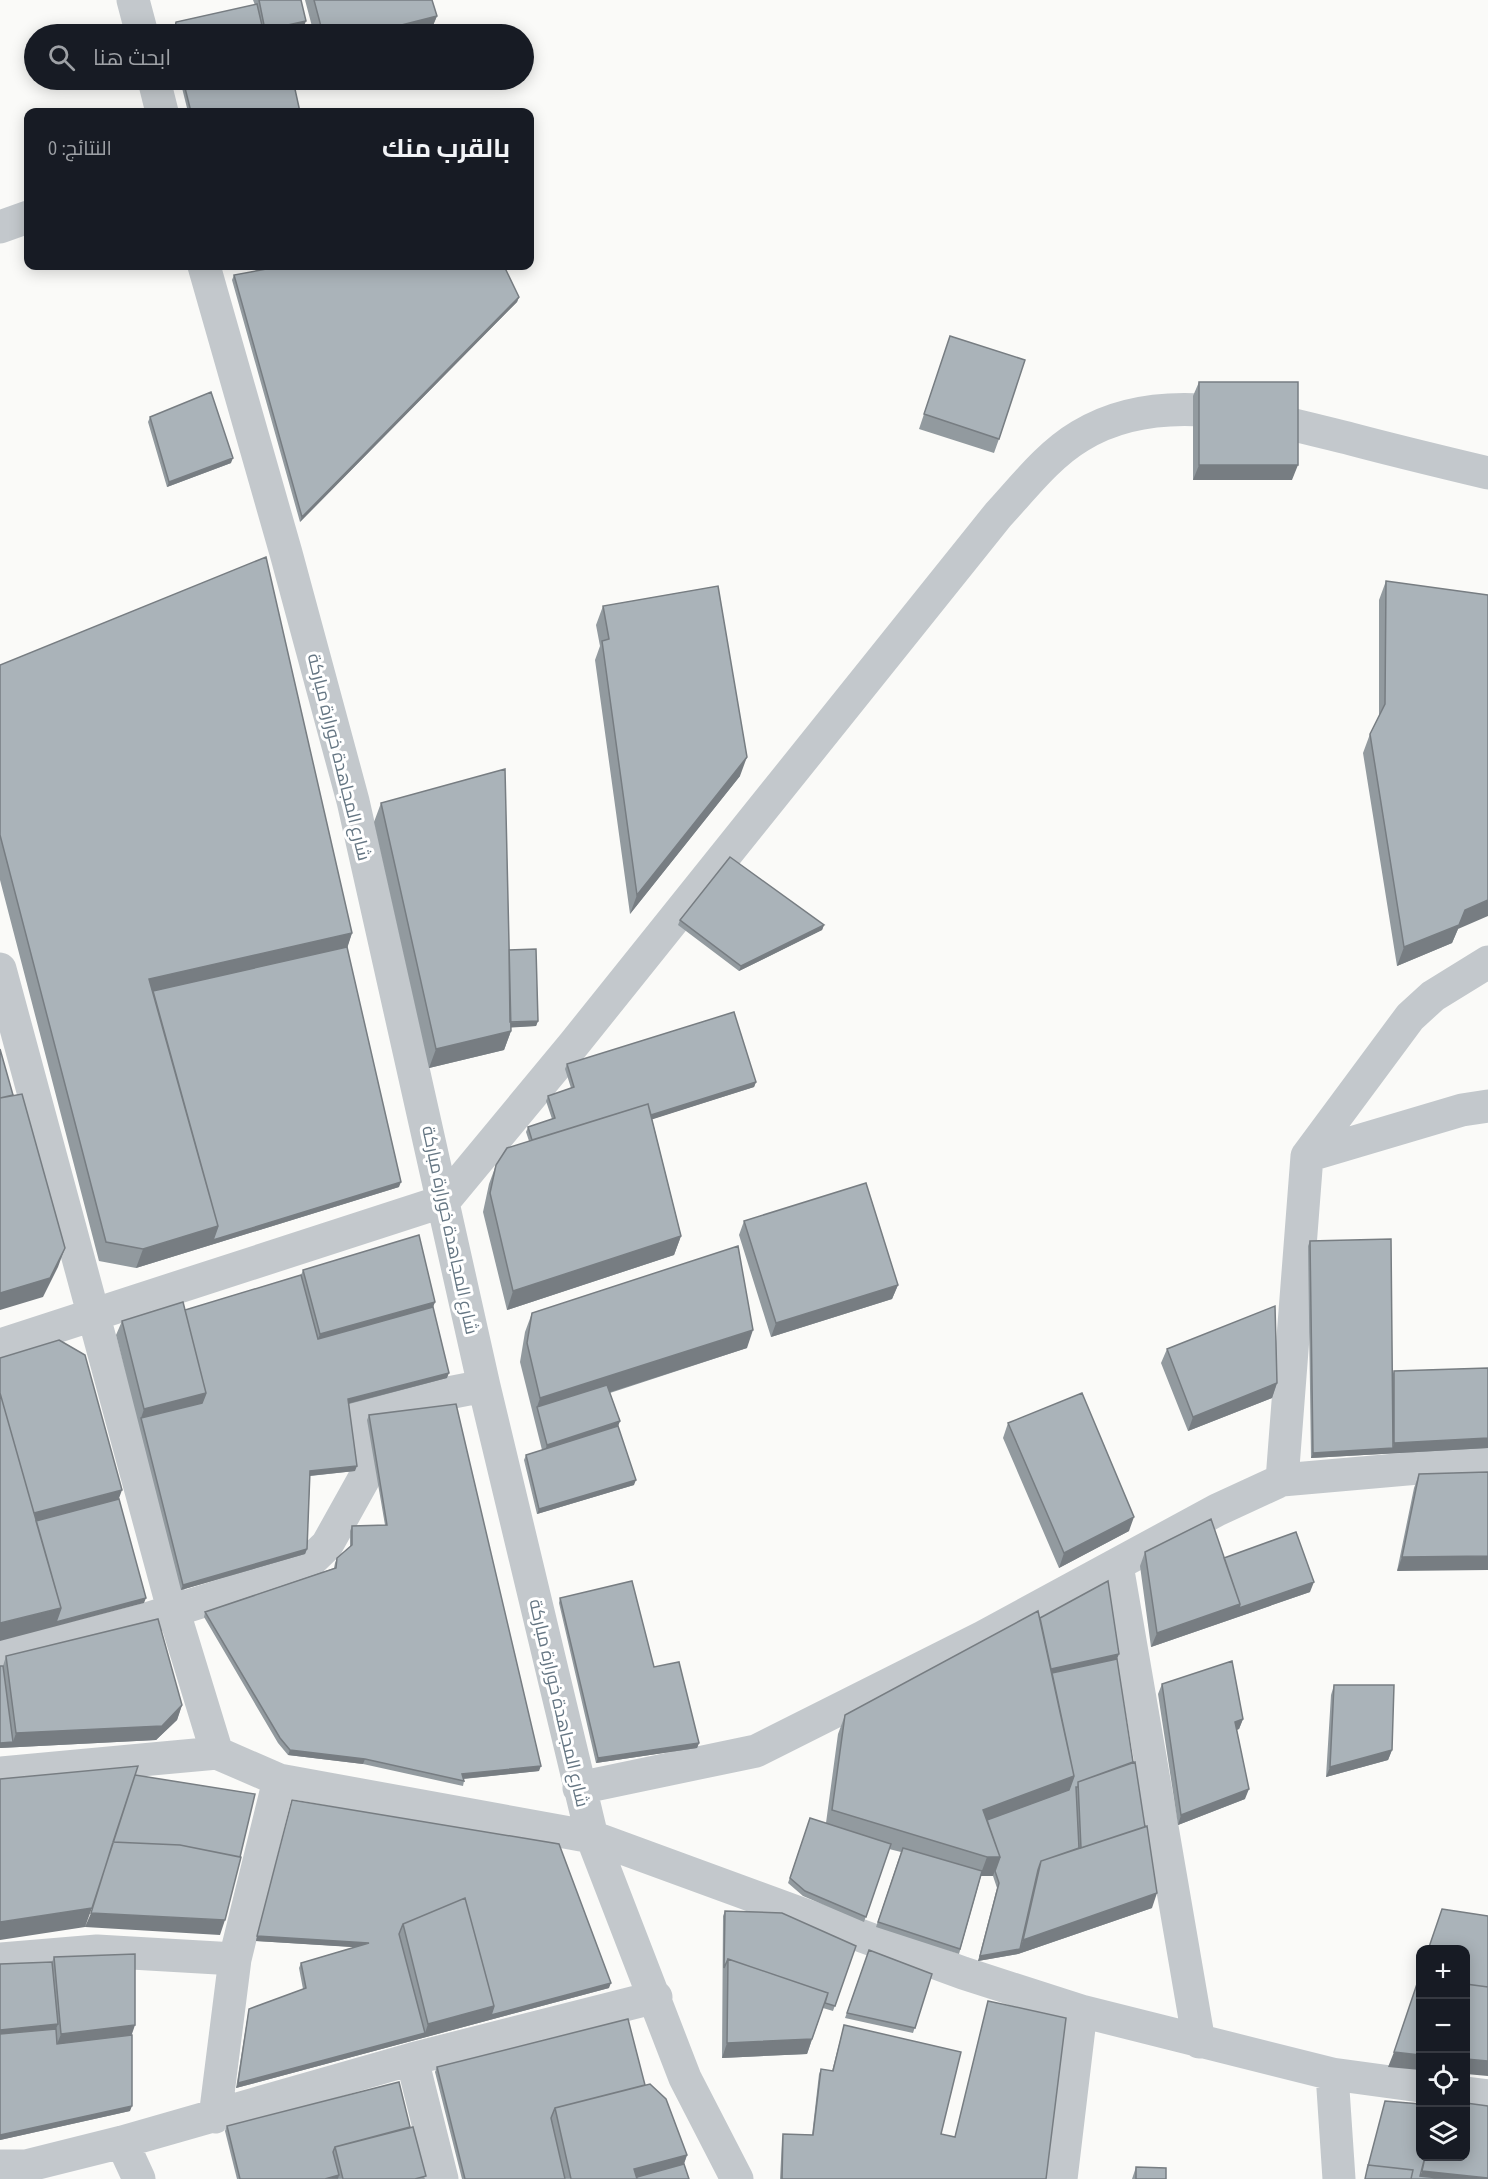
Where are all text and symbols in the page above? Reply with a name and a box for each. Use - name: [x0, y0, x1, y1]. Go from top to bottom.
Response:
- search box: [24, 24, 534, 90]
- icon: search: [45, 41, 78, 74]
- text: ابحث هنا: [93, 43, 171, 71]
- text: بالقرب منك: [382, 131, 510, 164]
- text: النتائج: 0: [48, 135, 112, 161]
- street label: شارع المجاهدة خورارة مباركة: [302, 651, 376, 863]
- street label: شارع المجاهدة خورارة مباركة: [416, 1124, 484, 1336]
- street label: شارع المجاهدة خورارة مباركة: [523, 1597, 595, 1809]
- map controls: [1416, 1945, 1470, 2161]
- button: +: [1416, 1945, 1470, 1999]
- button: −: [1416, 1999, 1470, 2053]
- button: locate: [1416, 2053, 1470, 2107]
- button: layers: [1416, 2107, 1470, 2161]

